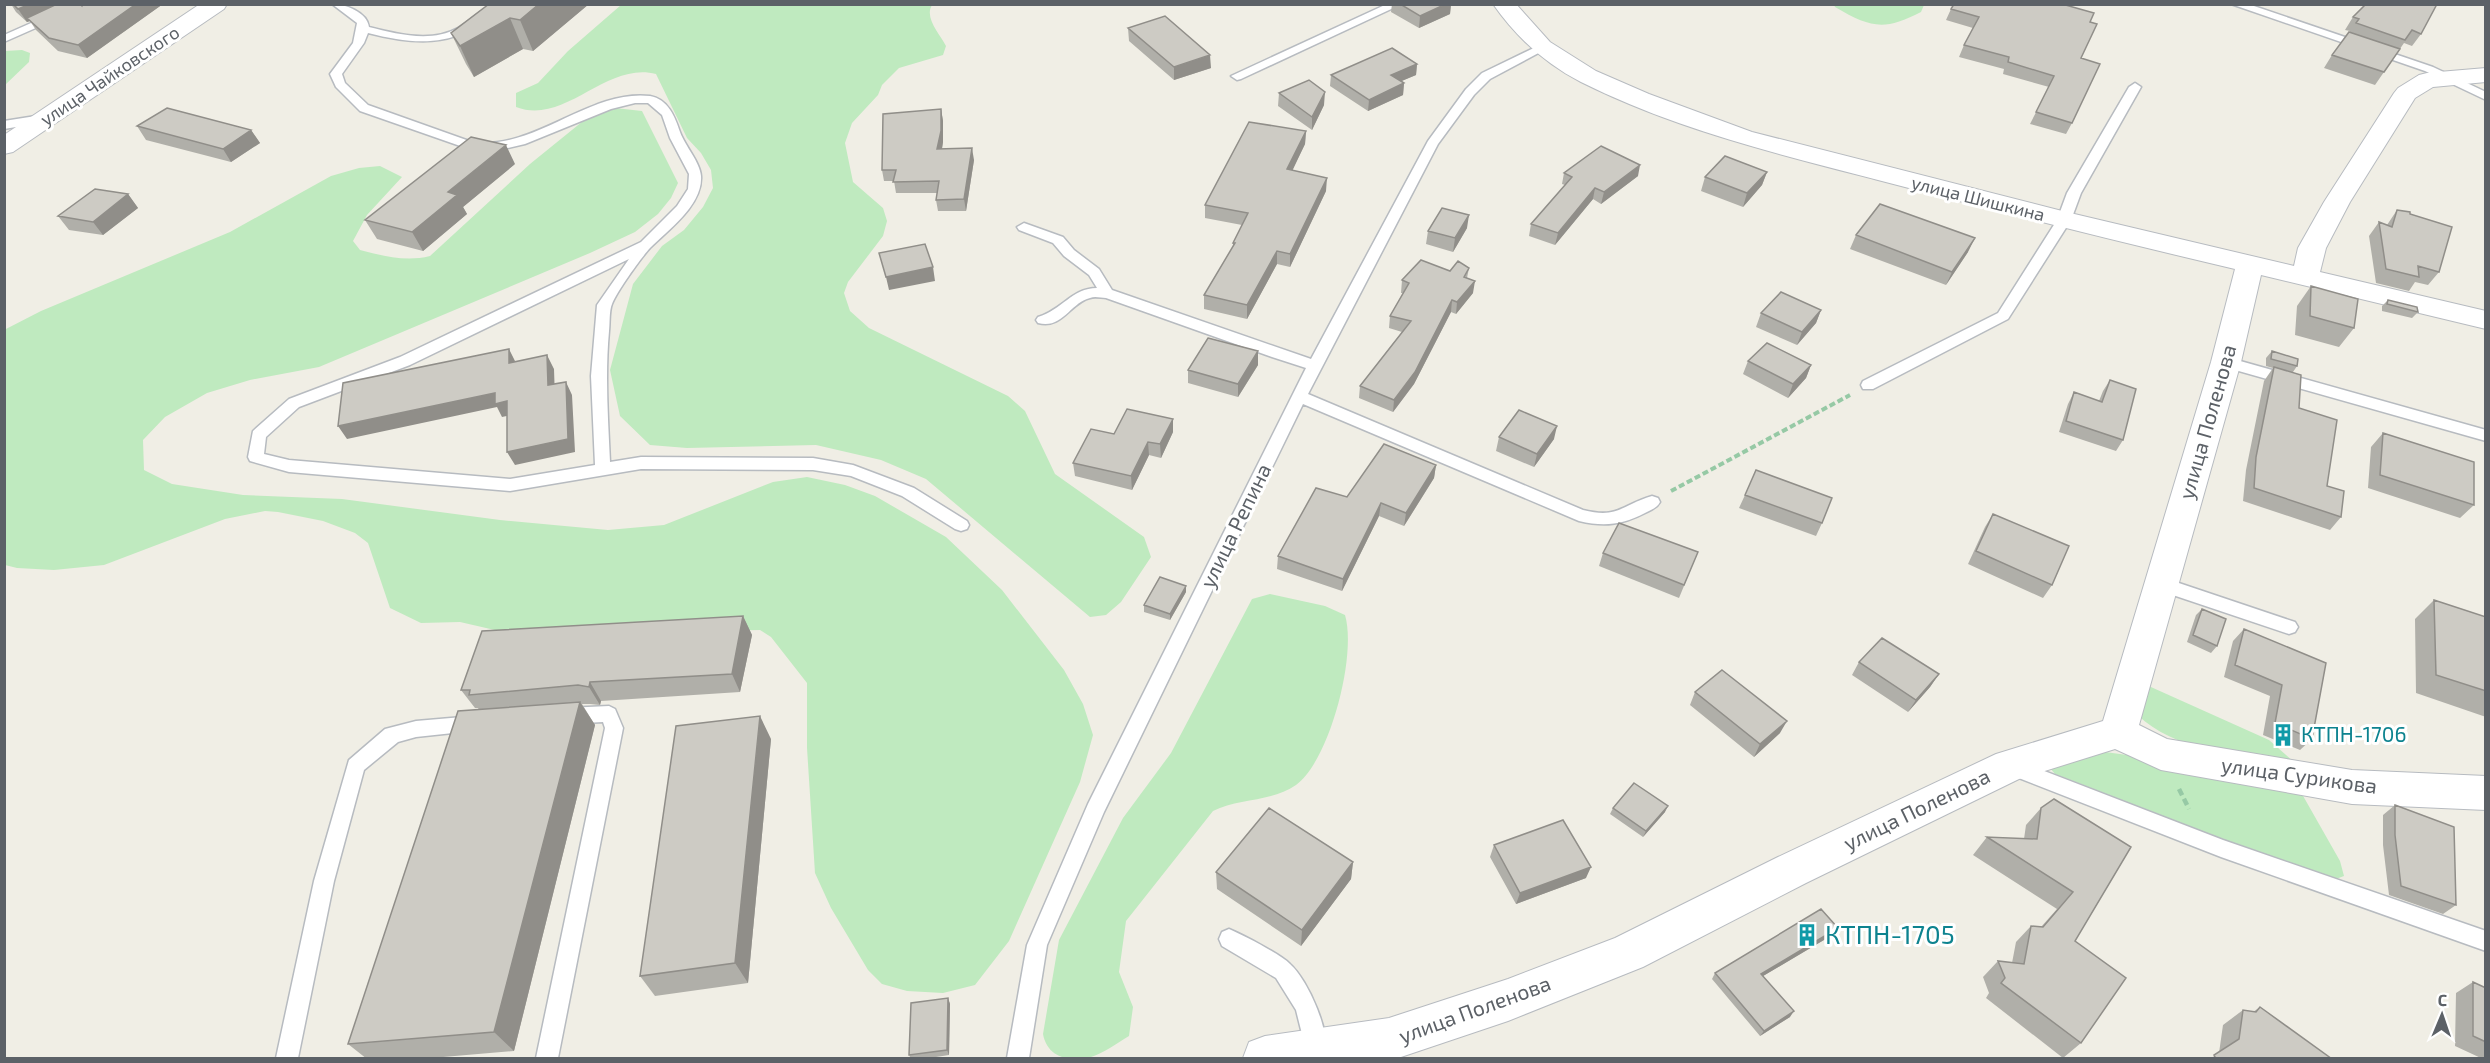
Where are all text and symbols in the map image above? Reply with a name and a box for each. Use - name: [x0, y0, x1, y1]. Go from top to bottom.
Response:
- street label: улица Чайковского: [36, 20, 183, 130]
- street label: улица Шишкина: [1909, 171, 2047, 225]
- street label: улица Поленова: [2173, 341, 2242, 502]
- street label: улица Репина: [1194, 459, 1276, 592]
- place label: КТПН-1706: [2301, 721, 2406, 746]
- building icon: КТПН-1706: [2270, 722, 2296, 748]
- street label: улица Сурикова: [2219, 751, 2379, 799]
- street label: улица Поленова: [1839, 762, 1994, 856]
- place label: КТПН-1705: [1825, 918, 1955, 949]
- building icon: КТПН-1705: [1794, 922, 1820, 948]
- street label: улица Поленова: [1395, 970, 1554, 1049]
- north arrow: [2412, 985, 2472, 1045]
- text: С: [2438, 990, 2448, 1009]

